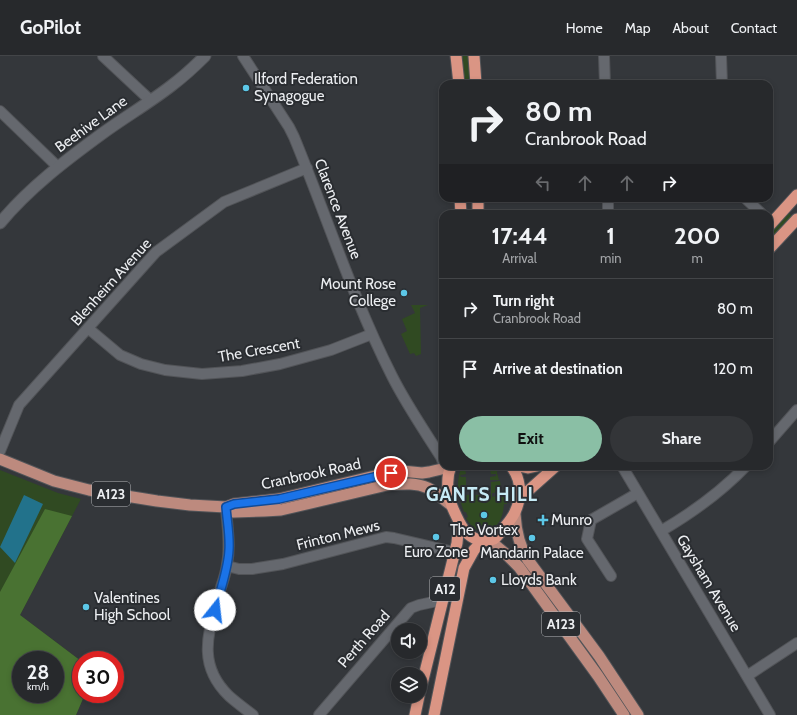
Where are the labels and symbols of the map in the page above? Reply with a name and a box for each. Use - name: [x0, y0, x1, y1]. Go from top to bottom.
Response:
- place label: Ilford Federation Synagogue: [254, 70, 358, 105]
- marker: Ilford Federation Synagogue: [241, 83, 251, 93]
- street label: Beehive Lane: [51, 92, 131, 156]
- street label: Clarence Avenue: [311, 156, 365, 262]
- street label: Blenheim Avenue: [67, 234, 155, 329]
- place label: Mount Rose College: [320, 275, 396, 310]
- marker: Mount Rose College: [399, 288, 409, 298]
- street label: The Crescent: [217, 334, 301, 366]
- street label: Cranbrook Road: [260, 455, 362, 493]
- pin: [374, 456, 408, 490]
- road number: A123: [92, 482, 130, 506]
- district label: GANTS HILL: [426, 483, 538, 506]
- marker: The Vortex: [479, 510, 489, 520]
- place label: Munro: [551, 511, 592, 529]
- marker: Munro: [538, 515, 548, 525]
- street label: Frinton Mews: [295, 516, 381, 554]
- place label: The Vortex: [450, 521, 518, 539]
- street label: Gaysham Avenue: [673, 531, 745, 635]
- marker: Euro Zone: [431, 532, 441, 542]
- marker: Mandarin Palace: [527, 533, 537, 543]
- place label: Euro Zone: [404, 543, 468, 561]
- place label: Mandarin Palace: [480, 544, 584, 562]
- place label: Lloyds Bank: [501, 571, 577, 589]
- marker: Lloyds Bank: [488, 575, 498, 585]
- road number: A12: [430, 577, 460, 601]
- place label: Valentines High School: [94, 589, 171, 624]
- position arrow: [194, 589, 236, 631]
- marker: Valentines High School: [81, 602, 91, 612]
- street label: Perth Road: [334, 607, 394, 671]
- road number: A123: [542, 612, 580, 636]
- speed limit sign: 30: [72, 651, 124, 703]

